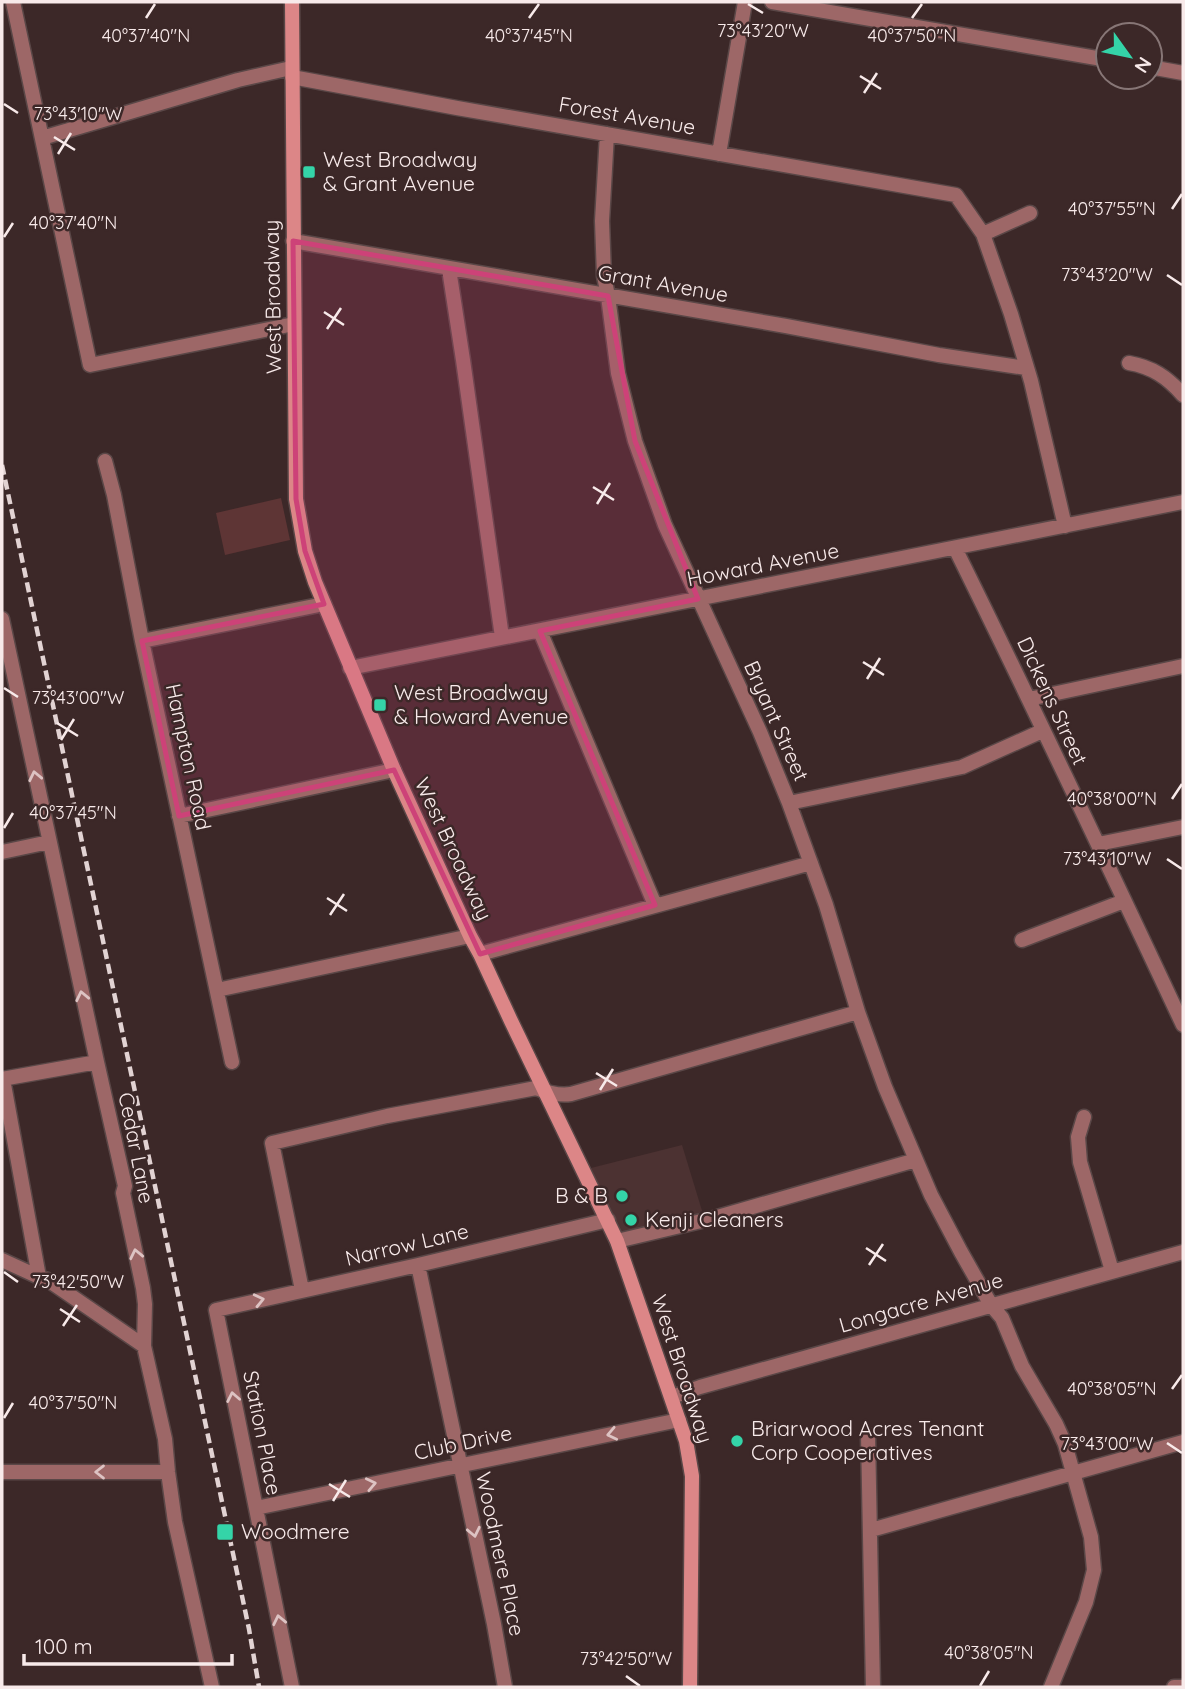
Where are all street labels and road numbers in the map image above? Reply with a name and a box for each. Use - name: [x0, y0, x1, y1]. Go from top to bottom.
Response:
- street label: Forest Avenue: [557, 90, 698, 140]
- street label: West Broadway: [258, 220, 286, 374]
- street label: Grant Avenue: [596, 259, 730, 307]
- street label: Howard Avenue: [685, 537, 841, 592]
- street label: Dickens Street: [1012, 632, 1094, 769]
- street label: Bryant Street: [739, 656, 815, 785]
- street label: Hampton Road: [161, 681, 217, 833]
- street label: West Broadway: [409, 773, 498, 924]
- street label: Cedar Lane: [113, 1090, 160, 1206]
- street label: Narrow Lane: [343, 1217, 471, 1271]
- street label: Longacre Avenue: [836, 1266, 1006, 1338]
- street label: West Broadway: [647, 1291, 719, 1446]
- street label: Station Place: [238, 1368, 288, 1497]
- street label: Club Drive: [411, 1419, 514, 1465]
- street label: Woodmere Place: [471, 1469, 531, 1638]

